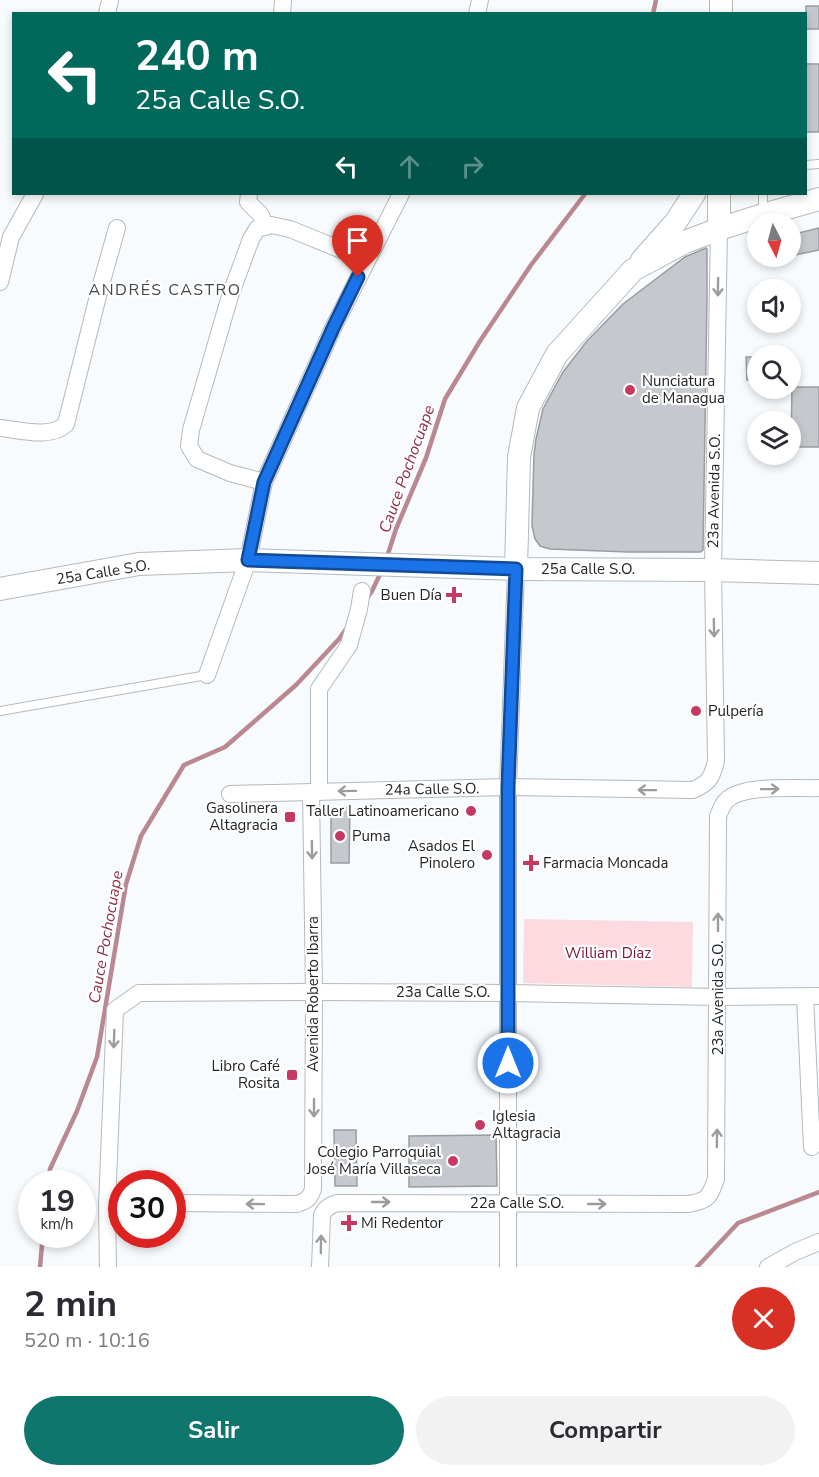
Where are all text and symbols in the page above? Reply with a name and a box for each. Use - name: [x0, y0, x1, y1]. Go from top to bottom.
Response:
- text: 240 m: [135, 28, 259, 85]
- icon: left: [36, 36, 114, 114]
- text: 25a Calle S.O.: [135, 82, 305, 119]
- icon: left: [330, 150, 363, 183]
- icon: ahead: [393, 150, 426, 183]
- icon: right: [456, 150, 489, 183]
- north arrow: [747, 213, 801, 267]
- map controls: [747, 213, 801, 465]
- pin: [332, 215, 383, 277]
- icon: arrive: [341, 224, 374, 257]
- one-way arrow: [712, 277, 724, 297]
- district label: ANDRÉS CASTRO: [89, 279, 241, 301]
- button: sound: [747, 279, 801, 333]
- button: search: [747, 345, 801, 399]
- place label: Nunciatura de Managua: [642, 371, 725, 408]
- marker: Nunciatura de Managua: [623, 383, 637, 397]
- water label: Cauce Pochocuape: [374, 402, 441, 536]
- button: layers: [747, 411, 801, 465]
- street label: 23a Avenida S.O.: [703, 433, 725, 549]
- street label: 25a Calle S.O.: [55, 555, 151, 589]
- street label: 25a Calle S.O.: [541, 559, 635, 579]
- place label: Buen Día: [381, 585, 442, 605]
- marker: Buen Día: [447, 588, 461, 602]
- one-way arrow: [708, 618, 719, 638]
- place label: Pulpería: [708, 701, 764, 721]
- marker: Pulpería: [689, 704, 703, 718]
- street label: 24a Calle S.O.: [385, 778, 479, 800]
- one-way arrow: [760, 783, 780, 795]
- one-way arrow: [638, 784, 658, 795]
- one-way arrow: [338, 785, 358, 797]
- place label: Gasolinera Altagracia: [206, 798, 278, 835]
- place label: Taller Latinoamericano: [306, 801, 459, 821]
- marker: Taller Latinoamericano: [464, 804, 478, 818]
- marker: Gasolinera Altagracia: [283, 810, 297, 824]
- place label: Puma: [352, 826, 391, 846]
- marker: Puma: [333, 829, 347, 843]
- place label: Asados El Pinolero: [408, 836, 476, 873]
- one-way arrow: [306, 840, 318, 860]
- marker: Asados El Pinolero: [480, 848, 494, 862]
- place label: Farmacia Moncada: [543, 853, 668, 873]
- marker: Farmacia Moncada: [524, 856, 538, 870]
- water label: Cauce Pochocuape: [83, 868, 129, 1005]
- one-way arrow: [712, 912, 724, 932]
- street label: Avenida Roberto Ibarra: [303, 916, 323, 1072]
- street label: 23a Avenida S.O.: [708, 941, 728, 1055]
- park label: William Díaz: [565, 943, 651, 963]
- street label: 23a Calle S.O.: [396, 982, 490, 1002]
- one-way arrow: [108, 1028, 119, 1048]
- position arrow: [476, 1031, 540, 1095]
- place label: Libro Café Rosita: [212, 1056, 280, 1093]
- marker: Libro Café Rosita: [285, 1068, 299, 1082]
- one-way arrow: [308, 1098, 320, 1118]
- place label: Iglesia Altagracia: [492, 1106, 561, 1143]
- marker: Iglesia Altagracia: [473, 1118, 487, 1132]
- one-way arrow: [711, 1128, 723, 1148]
- place label: Colegio Parroquial José María Villaseca: [306, 1142, 442, 1179]
- marker: Colegio Parroquial José María Villaseca: [446, 1154, 460, 1168]
- speed limit sign: 30: [108, 1170, 186, 1248]
- text: 19: [39, 1181, 75, 1222]
- street label: 22a Calle S.O.: [470, 1193, 564, 1213]
- one-way arrow: [370, 1196, 390, 1208]
- one-way arrow: [586, 1198, 606, 1210]
- one-way arrow: [246, 1199, 266, 1210]
- place label: Mi Redentor: [361, 1213, 444, 1233]
- text: km/h: [40, 1214, 74, 1234]
- marker: Mi Redentor: [342, 1216, 356, 1230]
- one-way arrow: [315, 1234, 327, 1254]
- text: 2 min: [24, 1280, 117, 1329]
- button: close: [732, 1287, 795, 1350]
- text: 520 m · 10:16: [24, 1327, 150, 1354]
- button: Salir: [24, 1396, 404, 1465]
- button: Compartir: [416, 1396, 795, 1465]

